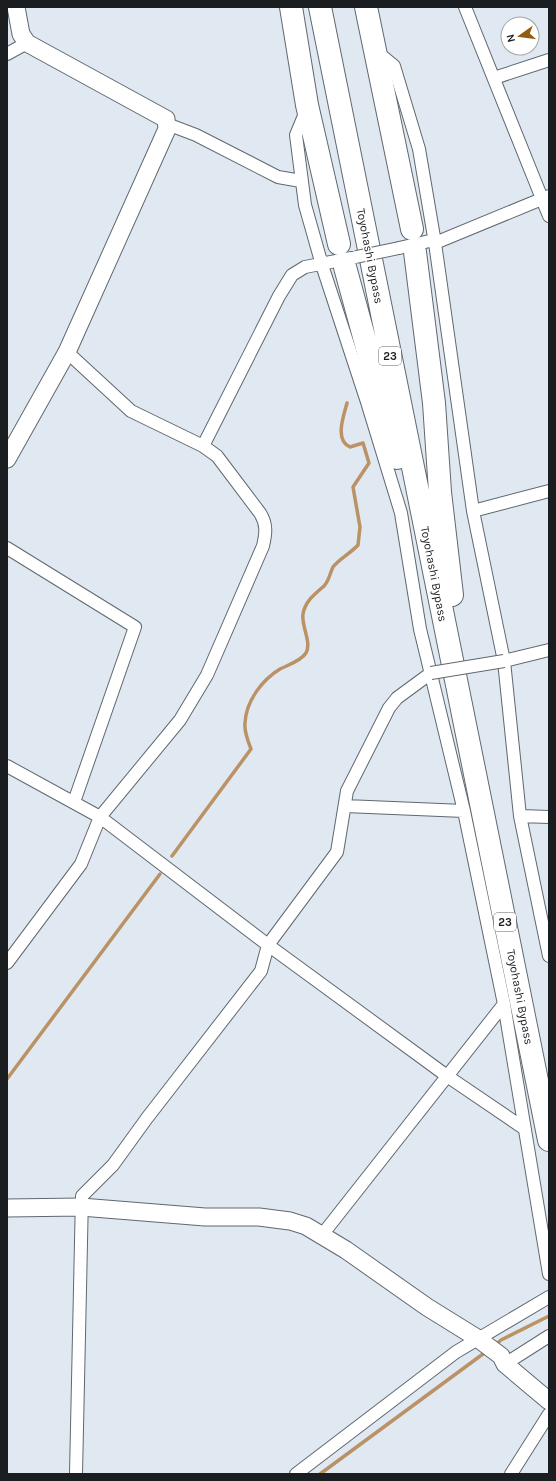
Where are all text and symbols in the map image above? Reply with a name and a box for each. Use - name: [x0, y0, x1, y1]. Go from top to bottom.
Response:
- north arrow: [500, 16, 540, 56]
- text: N: [504, 33, 518, 44]
- street label: Toyohashi Bypass: [354, 207, 386, 305]
- road number: 23: [379, 347, 401, 365]
- street label: Toyohashi Bypass: [418, 525, 450, 623]
- road number: 23: [494, 913, 516, 931]
- street label: Toyohashi Bypass: [504, 948, 536, 1046]

